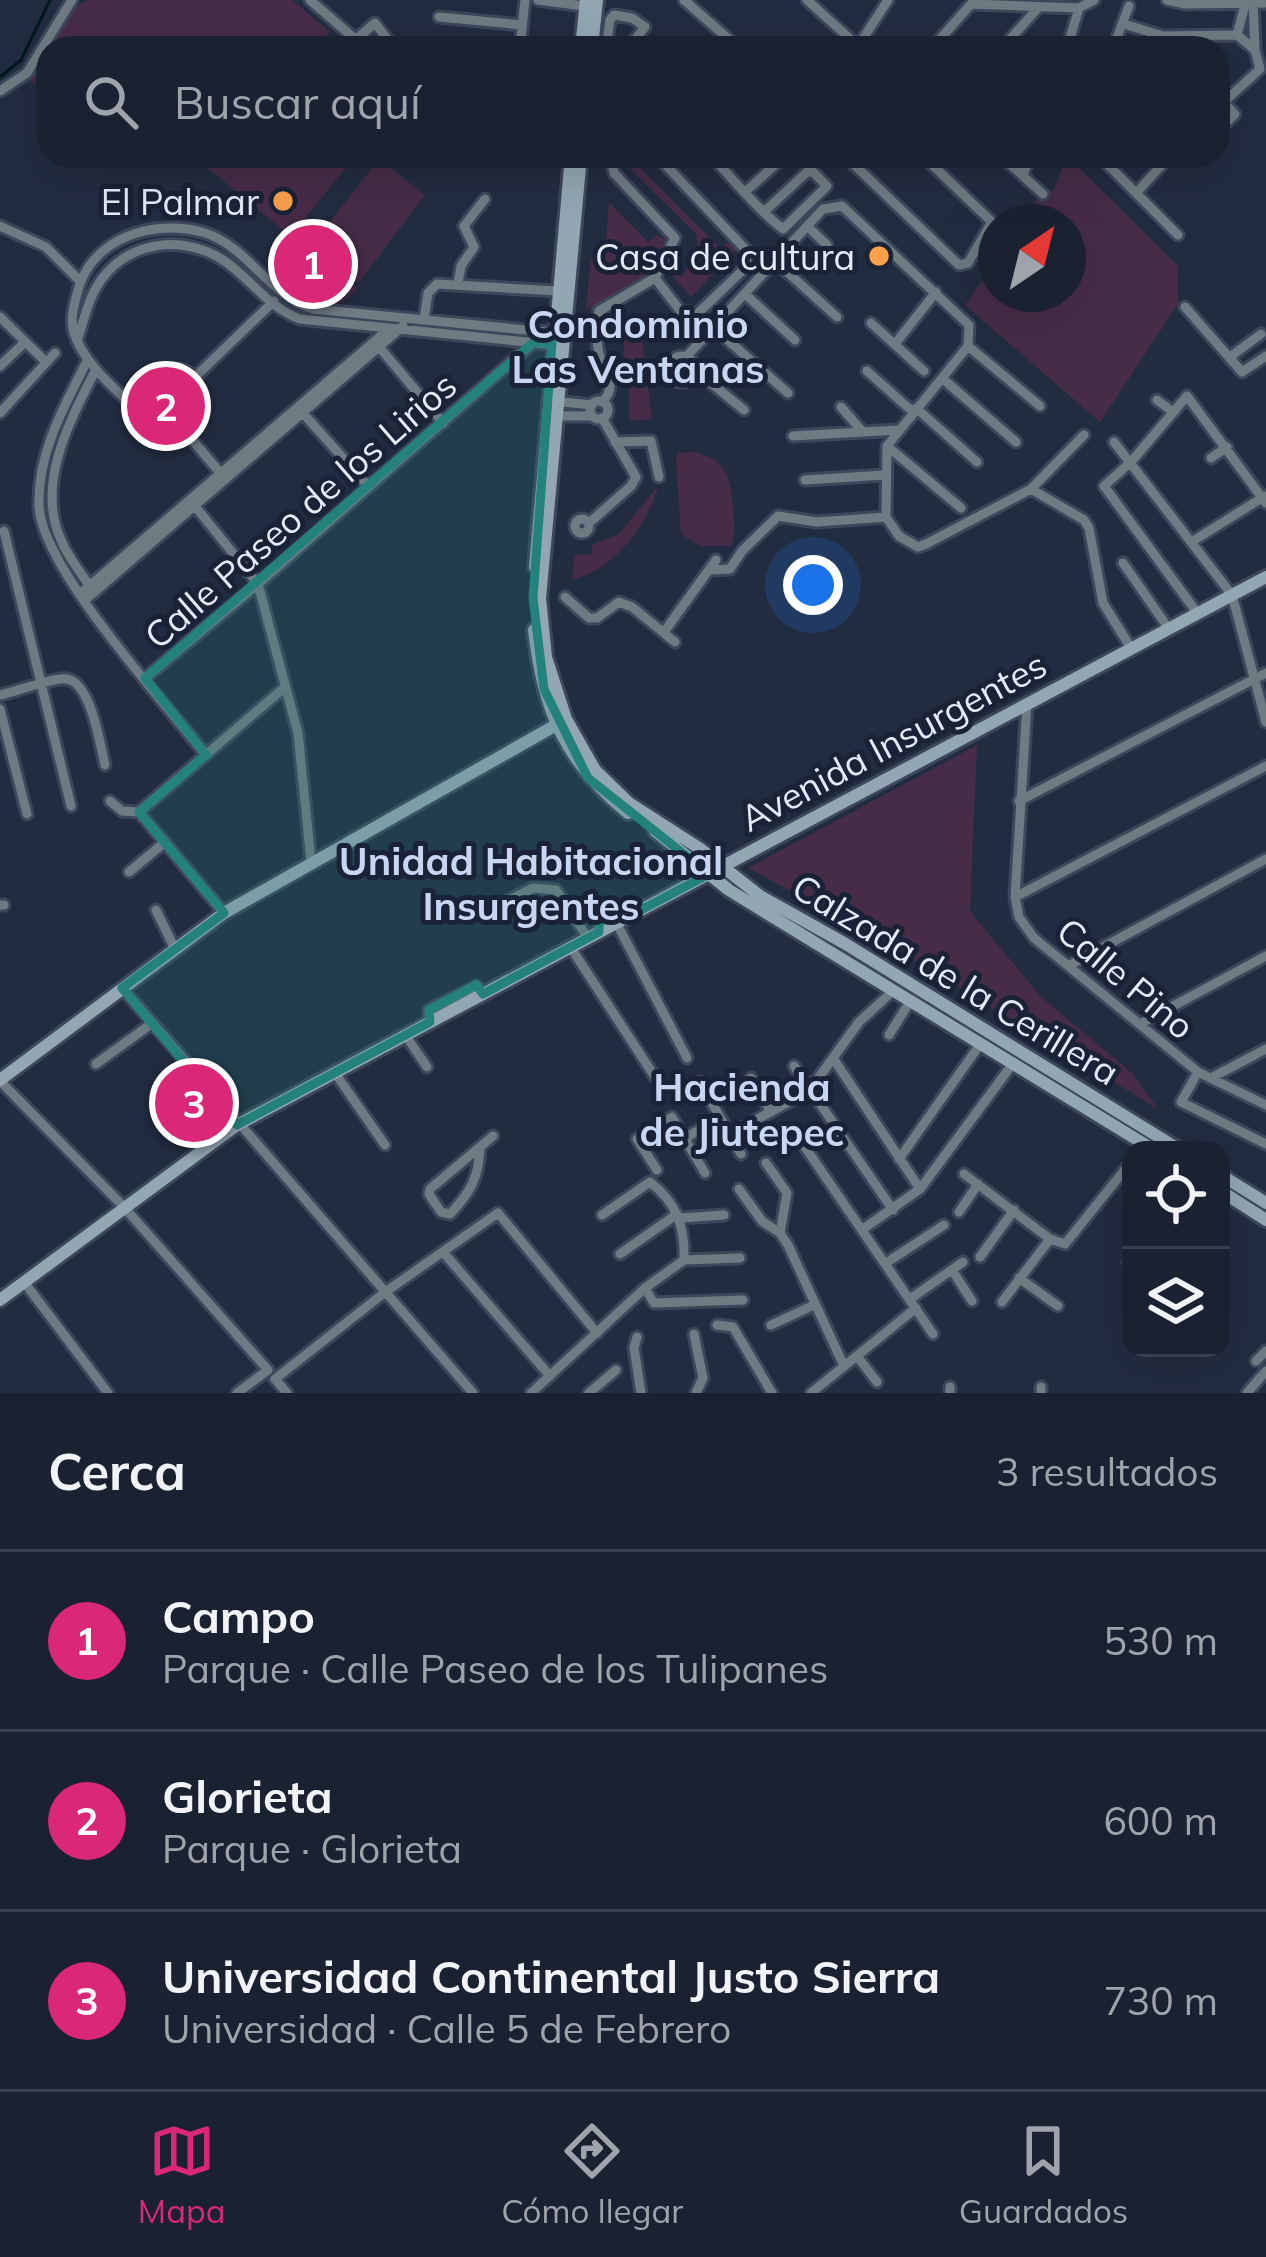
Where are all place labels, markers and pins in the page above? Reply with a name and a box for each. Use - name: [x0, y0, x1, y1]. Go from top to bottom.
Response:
- place label: El Palmar: [101, 179, 259, 224]
- marker: El Palmar: [270, 188, 296, 214]
- pin: 1: [274, 219, 352, 309]
- place label: Casa de cultura: [595, 234, 855, 279]
- marker: Casa de cultura: [866, 243, 892, 269]
- pin: 2: [127, 361, 205, 451]
- pin: 3: [155, 1058, 233, 1148]

